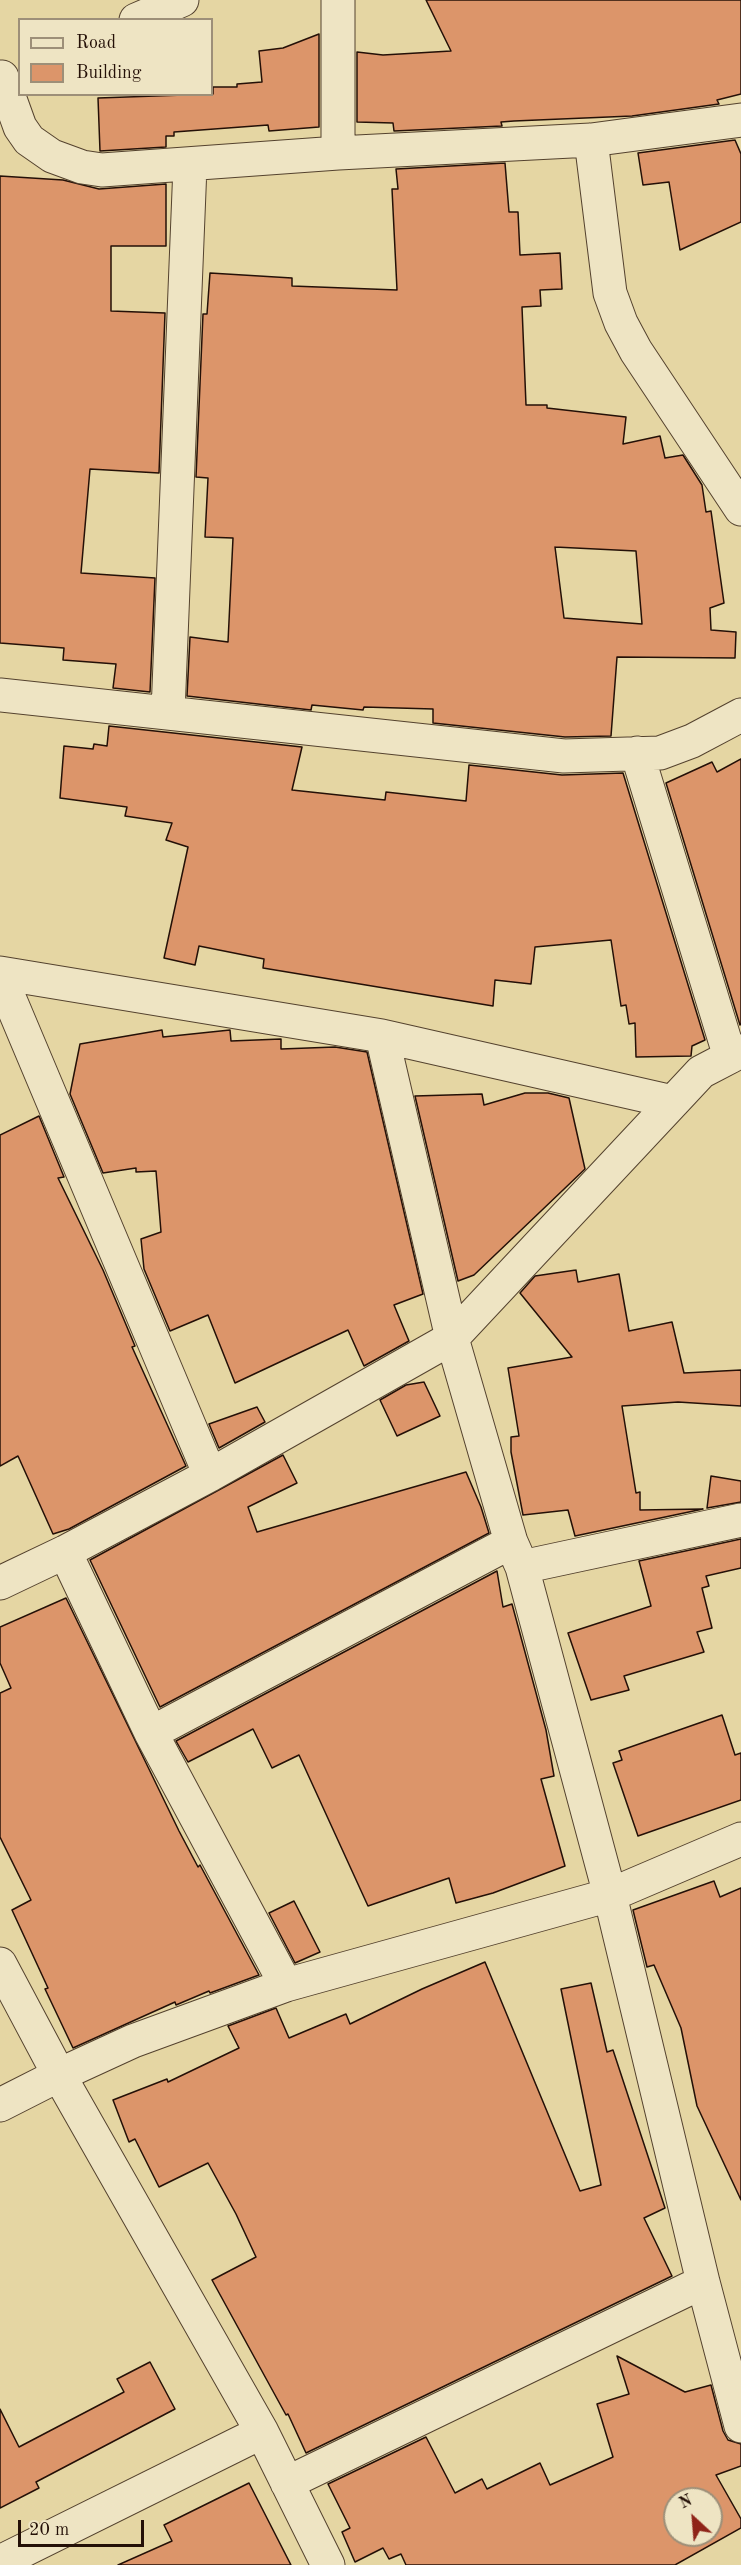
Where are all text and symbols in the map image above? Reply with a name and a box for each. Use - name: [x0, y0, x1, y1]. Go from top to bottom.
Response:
- legend: [18, 18, 213, 96]
- text: Road: [76, 34, 116, 52]
- text: Building: [76, 64, 141, 82]
- north arrow: [663, 2487, 723, 2547]
- text: N: [677, 2493, 695, 2512]
- scale bar: [21, 2508, 147, 2546]
- text: 20 m: [29, 2521, 69, 2539]

